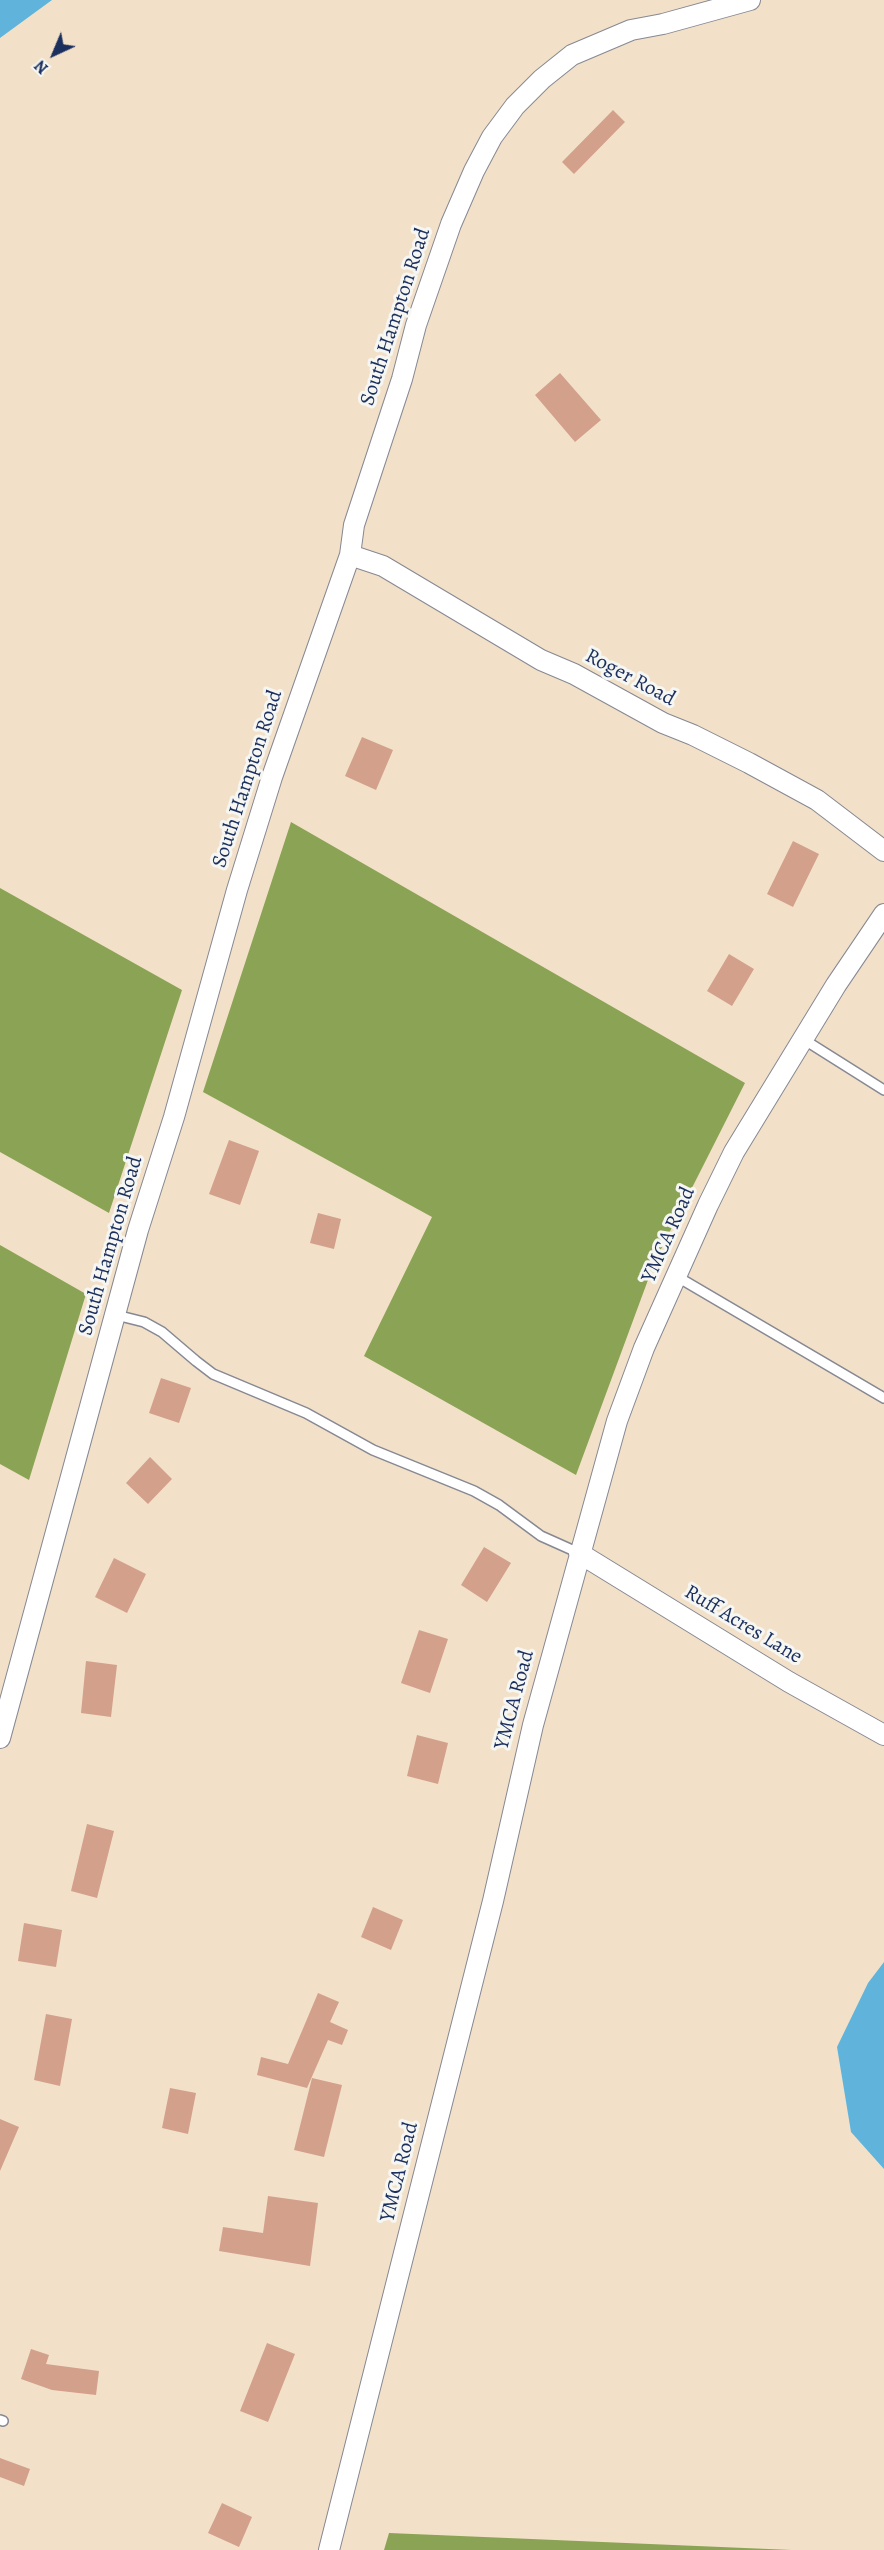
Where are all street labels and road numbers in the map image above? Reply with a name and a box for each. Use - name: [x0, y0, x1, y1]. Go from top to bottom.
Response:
- street label: South Hampton Road: [355, 225, 437, 409]
- street label: Roger Road: [581, 644, 679, 712]
- street label: South Hampton Road: [207, 687, 289, 871]
- street label: South Hampton Road: [73, 1153, 149, 1339]
- street label: YMCA Road: [637, 1183, 701, 1287]
- street label: Ruff Acres Lane: [680, 1580, 806, 1670]
- street label: YMCA Road: [490, 1647, 540, 1753]
- street label: YMCA Road: [375, 2119, 425, 2225]

